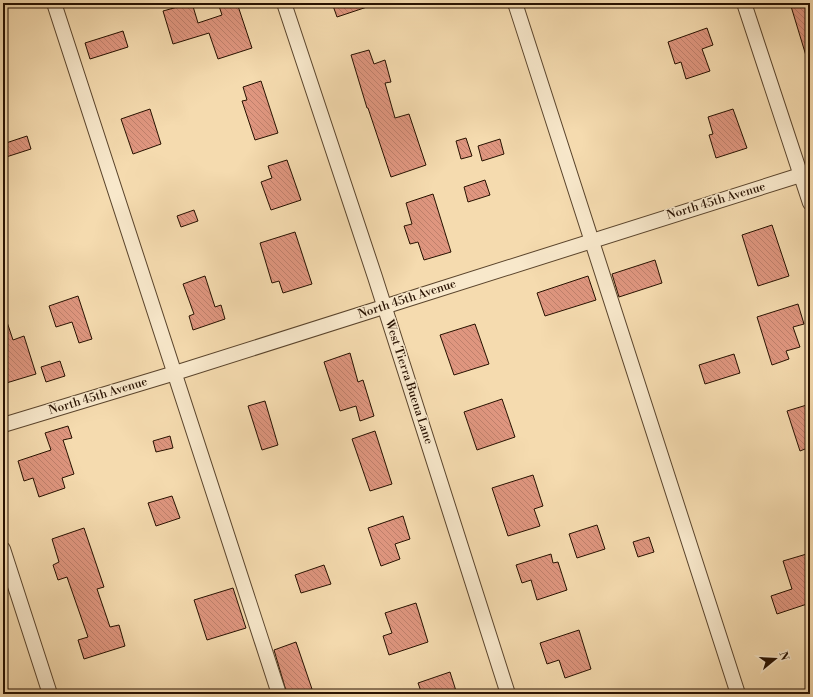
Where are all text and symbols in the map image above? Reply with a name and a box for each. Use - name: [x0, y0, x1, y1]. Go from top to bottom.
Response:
- street label: North 45th Avenue: [665, 179, 767, 223]
- street label: North 45th Avenue: [356, 276, 458, 322]
- street label: West Tierra Buena Lane: [381, 317, 436, 446]
- street label: North 45th Avenue: [47, 374, 149, 418]
- north arrow: [755, 639, 795, 679]
- text: N: [776, 650, 792, 663]

